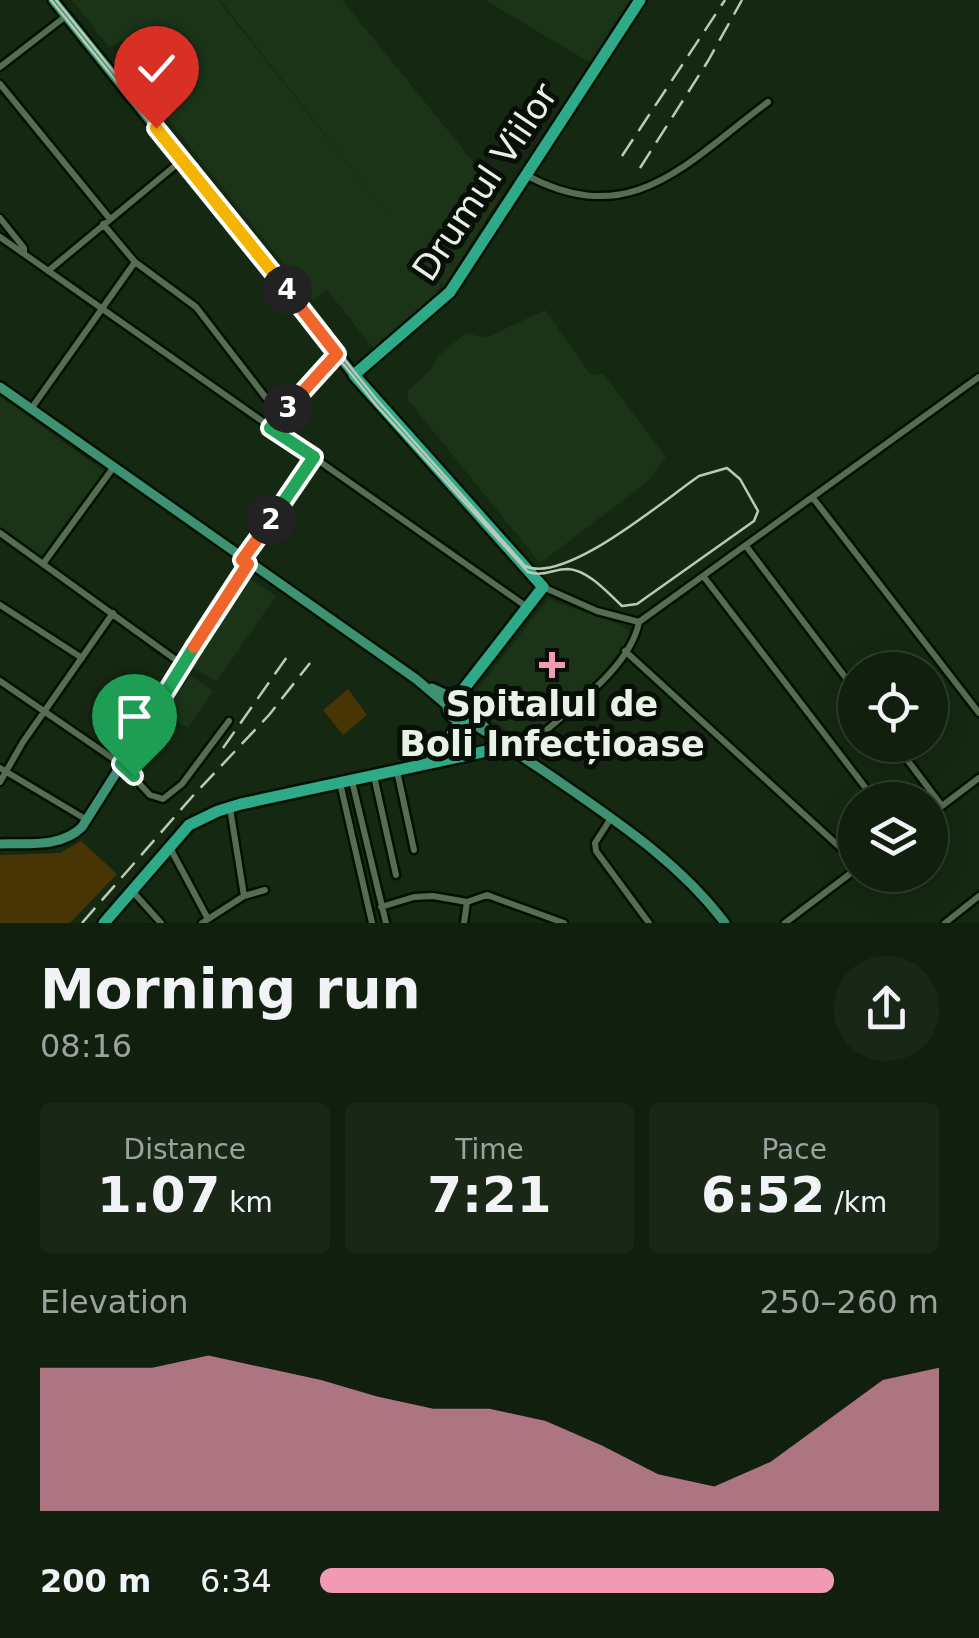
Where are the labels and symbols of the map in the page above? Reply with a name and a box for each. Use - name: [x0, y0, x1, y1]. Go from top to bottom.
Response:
- pin: [114, 26, 199, 129]
- street label: Drumul Viilor: [404, 75, 566, 288]
- pin: 4: [262, 265, 312, 315]
- pin: 3: [263, 383, 313, 433]
- pin: 2: [246, 495, 296, 545]
- marker: Spitalul de Boli Infecțioase: [539, 652, 565, 678]
- pin: [92, 674, 177, 777]
- place label: Spitalul de Boli Infecțioase: [399, 684, 705, 765]

